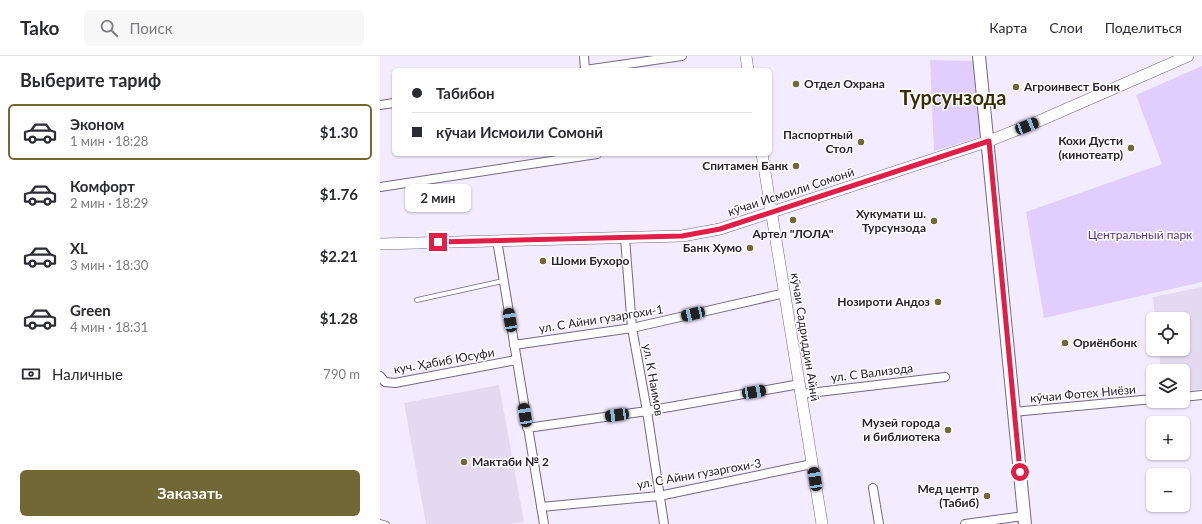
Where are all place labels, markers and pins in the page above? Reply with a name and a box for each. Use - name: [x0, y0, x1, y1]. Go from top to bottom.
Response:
- place label: Отдел Охрана: [804, 76, 885, 91]
- marker: Отдел Охрана: [791, 79, 801, 89]
- place label: Агроинвест Бонк: [1023, 79, 1120, 94]
- marker: Агроинвест Бонк: [1011, 82, 1021, 92]
- place label: Паспортный Стол: [783, 127, 853, 156]
- place label: Кохи Дусти (кинотеатр): [1058, 133, 1123, 162]
- marker: Паспортный Стол: [856, 137, 866, 147]
- marker: Кохи Дусти (кинотеатр): [1126, 143, 1136, 153]
- place label: Спитамен Банк: [702, 158, 788, 173]
- marker: Спитамен Банк: [791, 161, 801, 171]
- place label: Хукумати ш. Турсунзода: [856, 206, 926, 235]
- marker: Артел "ЛОЛА": [788, 215, 798, 225]
- marker: Хукумати ш. Турсунзода: [929, 216, 939, 226]
- place label: Артел "ЛОЛА": [751, 226, 834, 241]
- place label: Банк Хумо: [683, 240, 742, 255]
- marker: Банк Хумо: [745, 243, 755, 253]
- place label: Шоми Бухоро: [551, 253, 630, 268]
- marker: Шоми Бухоро: [538, 256, 548, 266]
- place label: Нозироти Андоз: [837, 294, 930, 309]
- marker: Нозироти Андоз: [933, 297, 943, 307]
- place label: Ориёнбонк: [1073, 335, 1137, 350]
- marker: Ориёнбонк: [1060, 338, 1070, 348]
- place label: Музей города и библиотека: [862, 415, 940, 444]
- marker: Музей города и библиотека: [943, 425, 953, 435]
- place label: Мактаби № 2: [472, 454, 549, 469]
- marker: Мактаби № 2: [459, 457, 469, 467]
- place label: Мед центр (Табиб): [917, 481, 979, 510]
- marker: Мед центр (Табиб): [982, 491, 992, 501]

